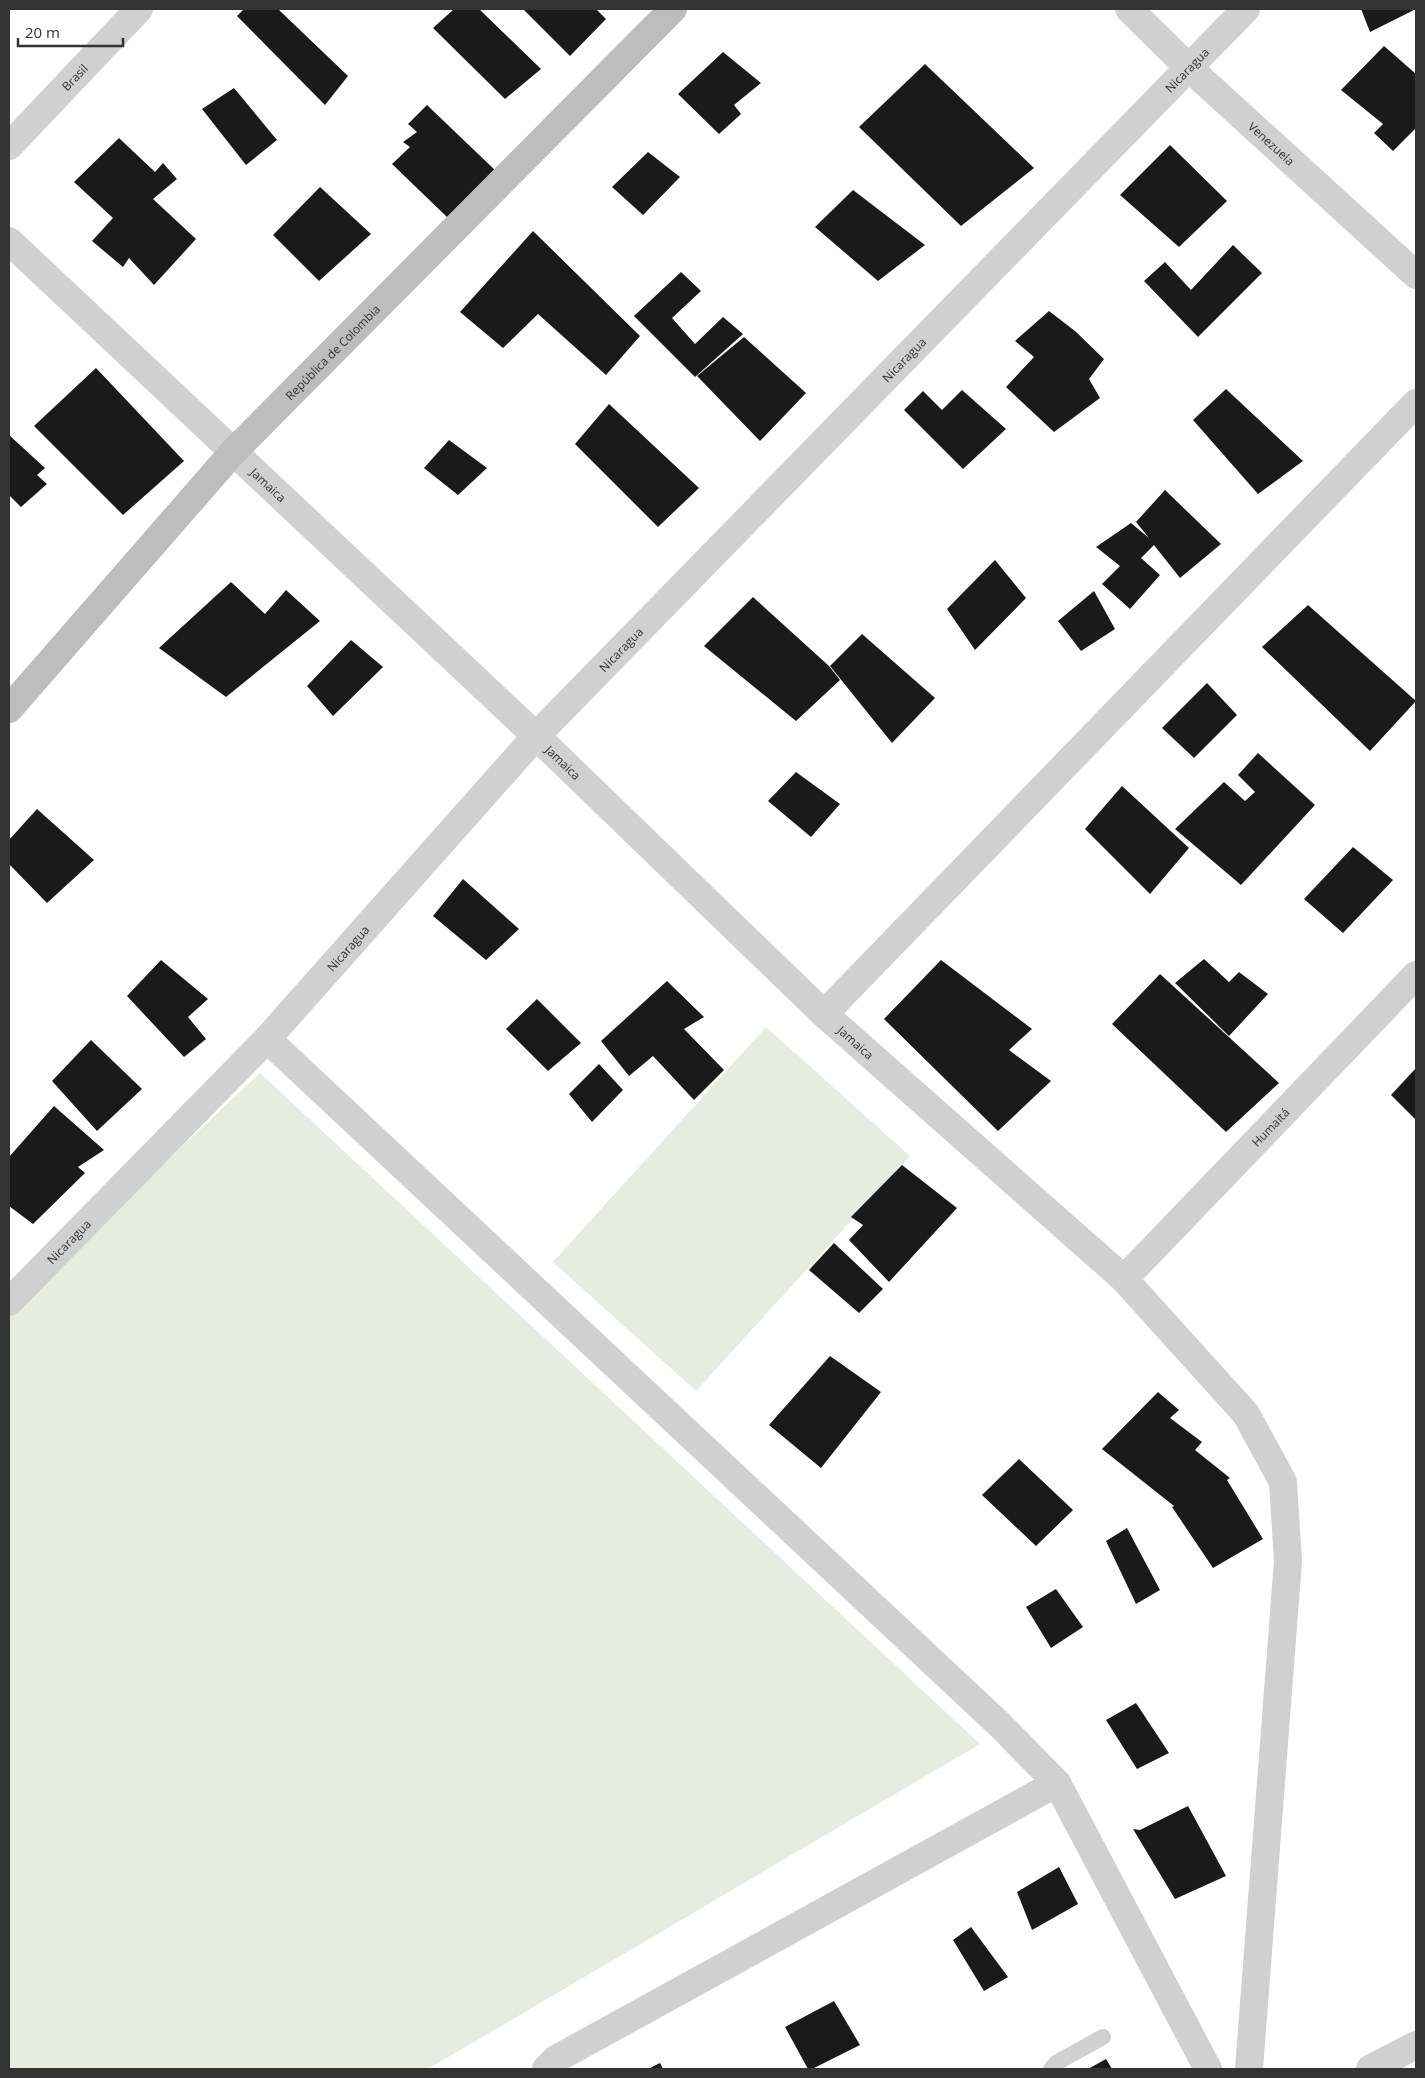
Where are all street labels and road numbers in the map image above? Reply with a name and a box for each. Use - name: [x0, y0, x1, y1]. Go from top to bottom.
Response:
- street label: Nicaragua: [1161, 43, 1213, 96]
- street label: Brasil: [58, 60, 91, 94]
- street label: Venezuela: [1245, 118, 1299, 169]
- street label: República de Colombia: [281, 300, 384, 403]
- street label: Nicaragua: [878, 333, 930, 386]
- street label: Jamaica: [246, 463, 290, 506]
- street label: Nicaragua: [595, 623, 647, 675]
- street label: Jamaica: [541, 741, 585, 783]
- street label: Nicaragua: [323, 921, 373, 975]
- street label: Jamaica: [833, 1021, 878, 1063]
- street label: Humaitá: [1247, 1104, 1293, 1150]
- street label: Nicaragua: [43, 1215, 94, 1267]

